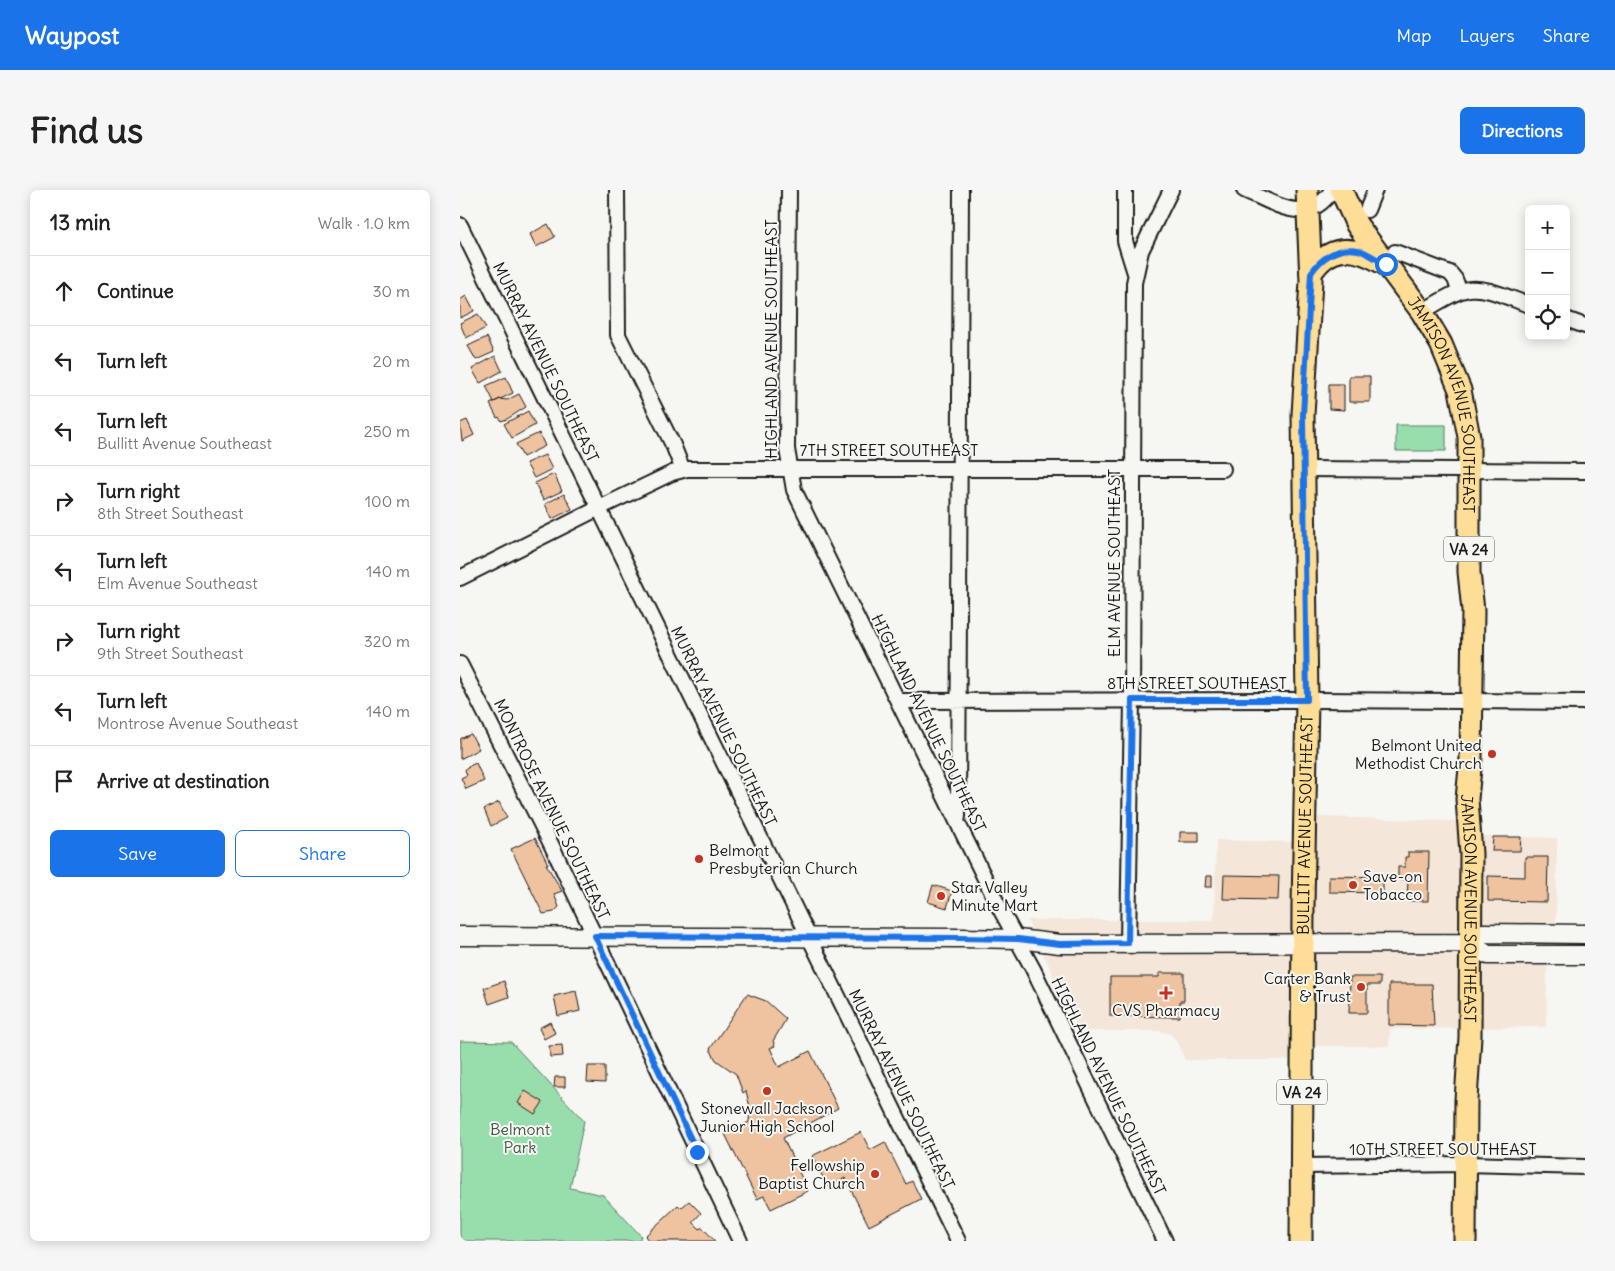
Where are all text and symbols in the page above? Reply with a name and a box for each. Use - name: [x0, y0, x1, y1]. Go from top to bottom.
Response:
- text: Waypost: [25, 20, 119, 50]
- text: Map: [1396, 24, 1431, 47]
- text: Layers: [1459, 24, 1515, 47]
- text: Share: [1543, 24, 1590, 47]
- button: Directions: [1460, 107, 1585, 154]
- text: Find us: [30, 108, 143, 152]
- map controls: [1525, 205, 1570, 340]
- button: +: [1525, 205, 1570, 250]
- text: 13 min: [50, 209, 111, 236]
- text: Walk · 1.0 km: [318, 213, 410, 233]
- street label: HIGHLAND AVENUE SOUTHEAST: [761, 219, 781, 459]
- button: −: [1525, 250, 1570, 295]
- route start: [1375, 253, 1398, 276]
- street label: MURRAY AVENUE SOUTHEAST: [489, 259, 603, 465]
- icon: ahead: [50, 277, 78, 305]
- text: Continue: [97, 279, 174, 303]
- text: 30 m: [373, 281, 410, 301]
- street label: JAMISON AVENUE SOUTHEAST: [1404, 292, 1479, 513]
- button: locate: [1525, 295, 1570, 340]
- icon: left: [50, 347, 78, 375]
- text: Turn left: [97, 349, 167, 373]
- text: 20 m: [373, 351, 410, 371]
- text: Turn left: [97, 409, 167, 433]
- icon: left: [50, 417, 78, 445]
- text: 250 m: [364, 421, 410, 441]
- text: Bullitt Avenue Southeast: [97, 433, 272, 453]
- street label: 7TH STREET SOUTHEAST: [800, 440, 978, 460]
- street label: ELM AVENUE SOUTHEAST: [1104, 469, 1124, 657]
- text: Turn right: [97, 479, 180, 503]
- icon: right: [50, 487, 78, 515]
- text: 100 m: [365, 491, 410, 511]
- text: 8th Street Southeast: [97, 503, 243, 523]
- road number: VA 24: [1444, 536, 1494, 562]
- text: Turn left: [97, 549, 167, 573]
- icon: left: [50, 557, 78, 585]
- text: 140 m: [366, 561, 410, 581]
- text: Elm Avenue Southeast: [97, 573, 258, 593]
- street label: HIGHLAND AVENUE SOUTHEAST: [867, 611, 991, 835]
- text: Turn right: [97, 619, 180, 643]
- street label: MURRAY AVENUE SOUTHEAST: [667, 623, 781, 829]
- icon: right: [50, 627, 78, 655]
- text: 320 m: [364, 631, 410, 651]
- text: 9th Street Southeast: [97, 643, 243, 663]
- street label: 8TH STREET SOUTHEAST: [1107, 673, 1287, 693]
- text: Turn left: [97, 689, 167, 713]
- street label: MONTROSE AVENUE SOUTHEAST: [490, 696, 614, 922]
- icon: left: [50, 697, 78, 725]
- text: 140 m: [366, 701, 410, 721]
- text: Montrose Avenue Southeast: [97, 713, 298, 733]
- street label: BULLITT AVENUE SOUTHEAST: [1293, 715, 1317, 935]
- place label: Belmont United Methodist Church: [1355, 735, 1482, 773]
- marker: Belmont United Methodist Church: [1486, 748, 1498, 760]
- icon: arrive: [50, 767, 78, 795]
- text: Arrive at destination: [97, 769, 270, 793]
- street label: JAMISON AVENUE SOUTHEAST: [1457, 794, 1481, 1023]
- button: Save: [50, 830, 225, 877]
- button: Share: [235, 830, 410, 877]
- place label: Belmont Presbyterian Church: [709, 840, 857, 878]
- marker: Belmont Presbyterian Church: [693, 853, 705, 865]
- place label: Save-on Tobacco: [1363, 866, 1423, 904]
- place label: Star Valley Minute Mart: [951, 877, 1038, 915]
- marker: Save-on Tobacco: [1347, 879, 1359, 891]
- marker: Star Valley Minute Mart: [935, 890, 947, 902]
- place label: Carter Bank & Trust: [1264, 968, 1352, 1006]
- street label: HIGHLAND AVENUE SOUTHEAST: [1047, 974, 1171, 1198]
- marker: Carter Bank & Trust: [1355, 981, 1367, 993]
- street label: MURRAY AVENUE SOUTHEAST: [845, 986, 959, 1192]
- marker: CVS Pharmacy: [1160, 987, 1172, 999]
- place label: CVS Pharmacy: [1112, 1000, 1220, 1020]
- road number: VA 24: [1277, 1080, 1327, 1104]
- marker: Stonewall Jackson Junior High School: [761, 1085, 773, 1097]
- place label: Stonewall Jackson Junior High School: [700, 1098, 834, 1136]
- park label: Belmont Park: [490, 1119, 551, 1157]
- street label: 10TH STREET SOUTHEAST: [1349, 1139, 1537, 1159]
- route end: [686, 1141, 709, 1164]
- place label: Fellowship Baptist Church: [758, 1155, 865, 1193]
- marker: Fellowship Baptist Church: [869, 1168, 881, 1180]

